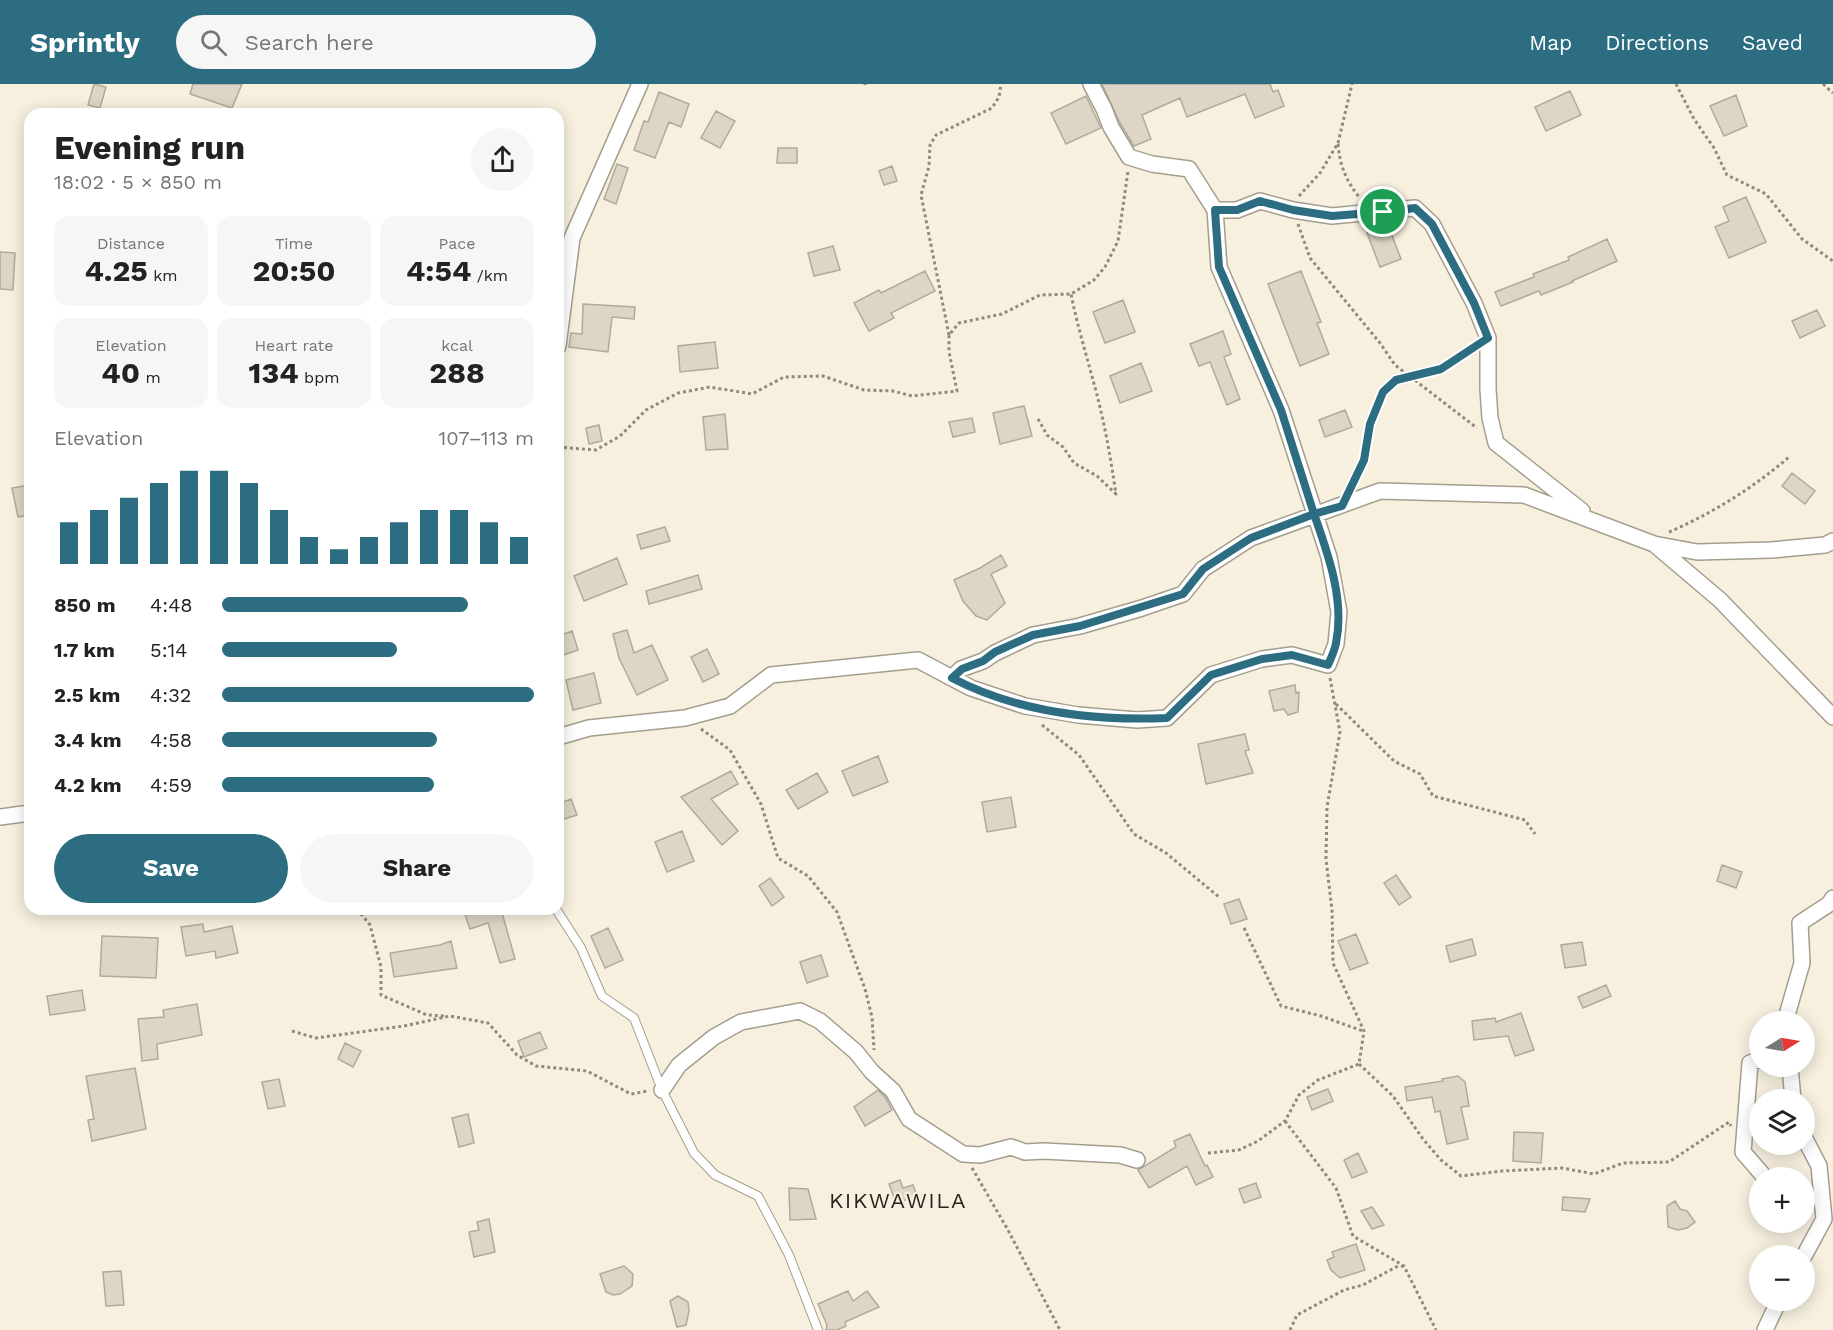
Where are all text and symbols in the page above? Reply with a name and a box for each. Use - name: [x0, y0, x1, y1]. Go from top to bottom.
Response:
- search box: [176, 15, 596, 69]
- text: Sprintly: [30, 26, 140, 59]
- icon: search: [197, 26, 230, 59]
- text: Search here: [245, 30, 374, 55]
- text: Map: [1529, 30, 1572, 55]
- text: Directions: [1605, 30, 1709, 55]
- text: Saved: [1742, 30, 1803, 55]
- text: Evening run: [54, 128, 245, 167]
- button: share: [471, 128, 534, 191]
- text: 18:02 · 5 × 850 m: [54, 170, 222, 194]
- pin: [1357, 186, 1408, 237]
- icon: arrive: [1366, 195, 1399, 228]
- text: Distance: [97, 234, 165, 253]
- text: Time: [275, 234, 313, 253]
- text: Pace: [438, 234, 476, 253]
- text: 4.25: [84, 253, 148, 288]
- text: 20:50: [252, 253, 336, 288]
- text: 4:54: [406, 253, 471, 288]
- text: km: [148, 266, 178, 285]
- text: /km: [471, 266, 508, 285]
- text: Elevation: [95, 336, 167, 355]
- text: Heart rate: [254, 336, 334, 355]
- text: kcal: [441, 336, 473, 355]
- text: 40: [101, 355, 140, 390]
- text: 134: [249, 355, 299, 390]
- text: 288: [429, 355, 485, 390]
- text: m: [140, 368, 161, 387]
- text: bpm: [299, 368, 339, 387]
- text: Elevation: [54, 426, 143, 450]
- text: 107–113 m: [438, 426, 534, 450]
- text: 850 m: [54, 593, 116, 617]
- text: 4:48: [150, 593, 193, 617]
- text: 1.7 km: [54, 638, 115, 662]
- text: 5:14: [150, 638, 188, 662]
- text: 2.5 km: [54, 683, 120, 707]
- text: 4:32: [150, 683, 191, 707]
- text: 3.4 km: [54, 728, 121, 752]
- text: 4:58: [150, 728, 192, 752]
- text: 4.2 km: [54, 773, 122, 797]
- text: 4:59: [150, 773, 192, 797]
- button: Save: [54, 834, 288, 903]
- button: Share: [300, 834, 534, 903]
- north arrow: [1749, 1011, 1815, 1077]
- map controls: [1749, 1011, 1815, 1311]
- button: layers: [1749, 1089, 1815, 1155]
- button: +: [1749, 1167, 1815, 1233]
- district label: KIKWAWILA: [829, 1188, 967, 1213]
- button: −: [1749, 1245, 1815, 1311]

